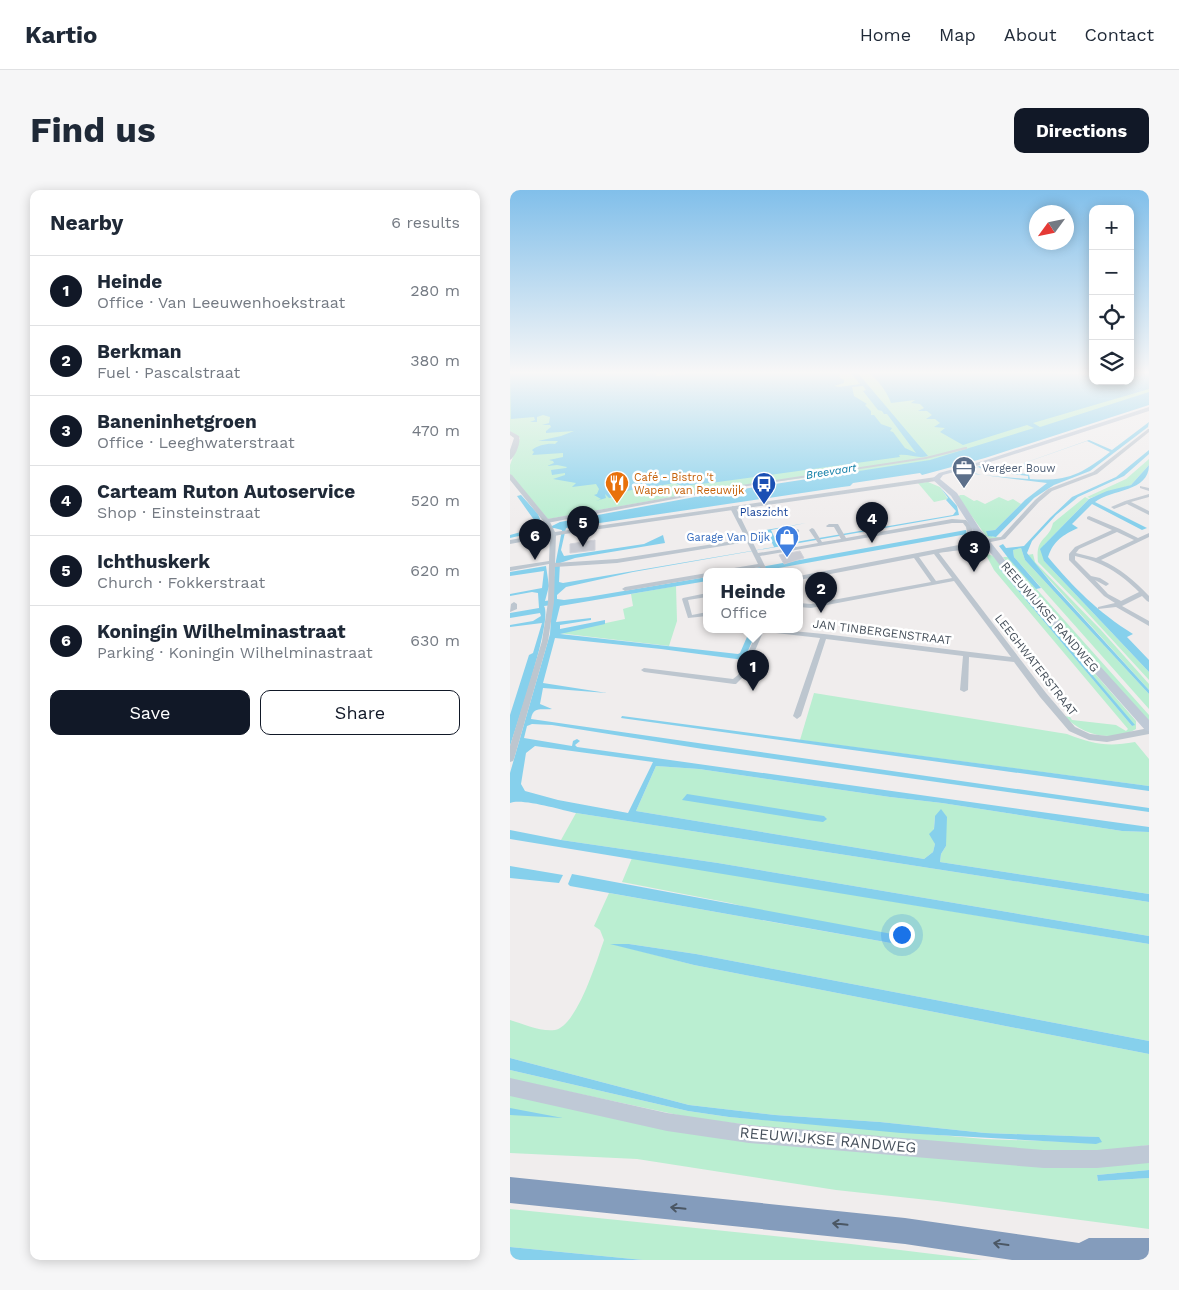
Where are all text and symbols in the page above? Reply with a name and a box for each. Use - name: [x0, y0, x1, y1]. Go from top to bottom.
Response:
- text: Kartio: [25, 21, 97, 49]
- text: Home: [860, 24, 911, 45]
- text: Map: [939, 24, 976, 45]
- text: About: [1004, 24, 1056, 45]
- text: Contact: [1084, 24, 1154, 45]
- button: Directions: [1014, 108, 1149, 153]
- text: Find us: [30, 109, 156, 151]
- north arrow: [1029, 205, 1074, 250]
- map controls: [1089, 205, 1134, 385]
- button: +: [1089, 205, 1134, 250]
- text: Nearby: [50, 210, 123, 235]
- text: 6 results: [391, 213, 460, 232]
- button: −: [1089, 250, 1134, 295]
- text: Heinde: [97, 270, 162, 293]
- text: 1: [63, 281, 69, 300]
- text: 280 m: [410, 281, 460, 300]
- text: Office · Van Leeuwenhoekstraat: [97, 293, 345, 312]
- button: locate: [1089, 295, 1134, 340]
- text: Berkman: [97, 340, 182, 363]
- button: layers: [1089, 340, 1134, 385]
- text: 2: [61, 351, 71, 370]
- text: 380 m: [410, 351, 460, 370]
- text: Fuel · Pascalstraat: [97, 363, 240, 382]
- text: Baneninhetgroen: [97, 410, 257, 433]
- text: 3: [61, 421, 71, 440]
- text: 470 m: [412, 421, 460, 440]
- text: Office · Leeghwaterstraat: [97, 433, 295, 452]
- office icon: Vergeer Bouw: [951, 455, 977, 489]
- water label: Breevaart: [805, 461, 858, 482]
- place label: Vergeer Bouw: [982, 462, 1055, 475]
- restaurant icon: Café - Bistro 't Wapen van Reeuwijk: [604, 470, 630, 504]
- place label: Café - Bistro 't Wapen van Reeuwijk: [634, 471, 744, 497]
- bus stop icon: Plaszicht: [751, 471, 777, 505]
- text: Carteam Ruton Autoservice: [97, 480, 355, 503]
- text: 4: [61, 491, 71, 510]
- text: 520 m: [411, 491, 460, 510]
- pin: 4: [856, 502, 888, 543]
- text: Shop · Einsteinstraat: [97, 503, 260, 522]
- pin: 5: [567, 506, 599, 547]
- place label: Plaszicht: [740, 506, 789, 519]
- pin: 6: [519, 519, 551, 560]
- shop icon: Garage Van Dijk: [774, 524, 800, 558]
- place label: Garage Van Dijk: [686, 531, 770, 544]
- pin: 3: [958, 531, 990, 572]
- text: Ichthuskerk: [97, 550, 210, 573]
- street label: REEUWIJKSE RANDWEG: [998, 559, 1102, 675]
- text: 5: [61, 561, 71, 580]
- text: 620 m: [410, 561, 460, 580]
- popup: [703, 568, 803, 633]
- pin: 2: [805, 572, 837, 613]
- text: Church · Fokkerstraat: [97, 573, 265, 592]
- text: Heinde: [720, 580, 786, 603]
- text: Office: [720, 603, 767, 622]
- street label: LEEGHWATERSTRAAT: [992, 611, 1080, 719]
- street label: JAN TINBERGENSTRAAT: [812, 617, 952, 647]
- text: Koningin Wilhelminastraat: [97, 620, 346, 643]
- text: 6: [61, 631, 71, 650]
- text: 630 m: [410, 631, 460, 650]
- text: Parking · Koningin Wilhelminastraat: [97, 643, 373, 662]
- pin: 1: [737, 650, 769, 691]
- button: Save: [50, 690, 250, 735]
- button: Share: [260, 690, 460, 735]
- your location: [889, 922, 915, 948]
- street label: REEUWIJKSE RANDWEG: [739, 1123, 917, 1157]
- one-way arrow: [671, 1203, 687, 1212]
- one-way arrow: [832, 1219, 848, 1229]
- one-way arrow: [994, 1238, 1010, 1248]

